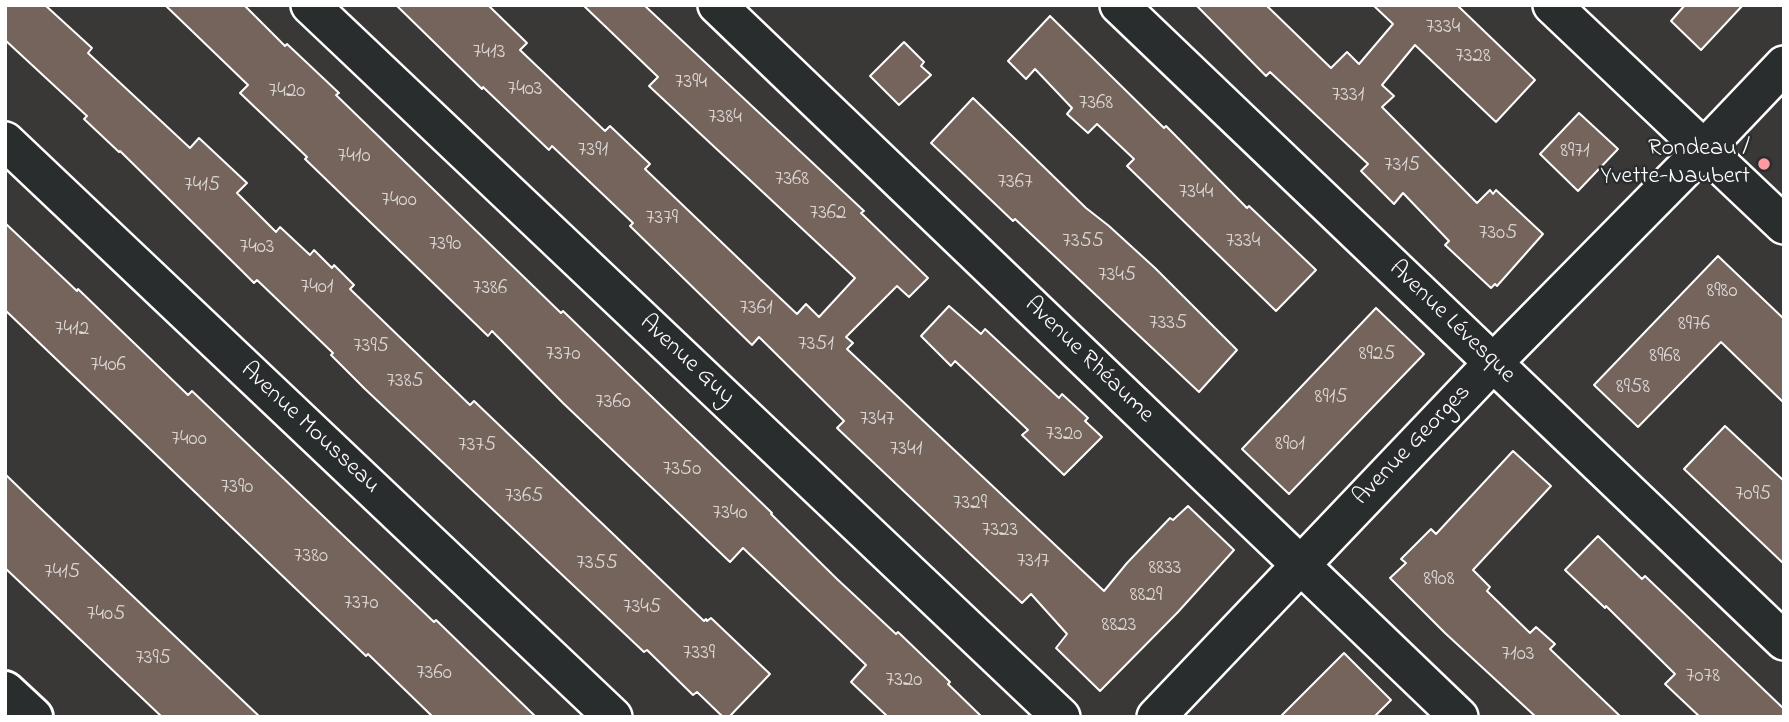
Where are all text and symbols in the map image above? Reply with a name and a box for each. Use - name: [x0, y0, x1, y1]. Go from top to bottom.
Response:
- house number: 7334: [1426, 16, 1460, 42]
- house number: 7413: [473, 41, 505, 67]
- house number: 7328: [1455, 45, 1491, 71]
- house number: 7394: [675, 71, 707, 97]
- house number: 7403: [507, 78, 543, 104]
- house number: 7420: [269, 80, 305, 106]
- house number: 7331: [1332, 84, 1364, 110]
- house number: 7368: [1079, 92, 1113, 118]
- house number: 7384: [708, 106, 742, 132]
- place label: Rondeau / Yvette-Naubert: [1601, 136, 1750, 192]
- house number: 7391: [578, 139, 608, 165]
- house number: 8971: [1560, 140, 1590, 166]
- house number: 7410: [337, 145, 371, 171]
- house number: 7315: [1384, 154, 1420, 180]
- marker: Rondeau / Yvette-Naubert: [1756, 156, 1772, 172]
- house number: 7368: [775, 168, 809, 194]
- house number: 7367: [997, 171, 1033, 197]
- house number: 7415: [184, 174, 220, 200]
- house number: 7344: [1179, 181, 1213, 207]
- house number: 7400: [381, 189, 417, 215]
- house number: 7362: [809, 202, 847, 228]
- house number: 7379: [646, 207, 678, 233]
- house number: 7305: [1479, 222, 1517, 248]
- house number: 7355: [1062, 230, 1104, 256]
- house number: 7334: [1226, 230, 1260, 256]
- house number: 7390: [429, 233, 461, 259]
- house number: 7403: [239, 236, 275, 262]
- street label: Avenue Lévesque: [1382, 255, 1520, 391]
- house number: 7345: [1098, 264, 1136, 290]
- house number: 7401: [300, 276, 334, 302]
- house number: 7386: [473, 277, 507, 303]
- house number: 8980: [1706, 280, 1738, 306]
- street label: Avenue Rhéaume: [1017, 292, 1159, 430]
- house number: 7361: [739, 297, 773, 323]
- street label: Avenue Guy: [632, 310, 740, 412]
- house number: 7335: [1149, 312, 1187, 338]
- house number: 8976: [1678, 313, 1710, 339]
- house number: 7412: [55, 318, 89, 344]
- house number: 7351: [798, 333, 834, 359]
- house number: 7395: [353, 335, 389, 361]
- house number: 7370: [545, 343, 581, 369]
- house number: 8925: [1359, 343, 1395, 369]
- house number: 8968: [1649, 345, 1681, 371]
- house number: 7406: [90, 354, 126, 380]
- street label: Avenue Mousseau: [233, 357, 385, 501]
- house number: 7385: [386, 370, 424, 396]
- house number: 8958: [1616, 376, 1650, 402]
- street label: Avenue Georges: [1348, 379, 1478, 513]
- house number: 8915: [1315, 386, 1347, 412]
- house number: 7360: [595, 391, 631, 417]
- house number: 7347: [860, 408, 894, 434]
- house number: 7320: [1046, 423, 1082, 449]
- house number: 7400: [171, 428, 207, 454]
- house number: 8901: [1275, 433, 1305, 459]
- house number: 7375: [458, 434, 496, 460]
- house number: 7341: [890, 438, 922, 464]
- house number: 7350: [663, 458, 701, 484]
- house number: 7390: [221, 476, 253, 502]
- house number: 7095: [1735, 483, 1771, 509]
- house number: 7365: [505, 485, 543, 511]
- house number: 7329: [953, 492, 987, 518]
- house number: 7340: [712, 502, 748, 528]
- house number: 7323: [982, 519, 1018, 545]
- house number: 7380: [294, 545, 328, 571]
- house number: 7317: [1017, 550, 1049, 576]
- house number: 7355: [576, 552, 618, 578]
- house number: 8833: [1148, 557, 1182, 583]
- house number: 7415: [44, 561, 80, 587]
- house number: 8908: [1423, 568, 1455, 594]
- house number: 8829: [1130, 584, 1162, 610]
- house number: 7370: [343, 592, 379, 618]
- house number: 7345: [623, 596, 661, 622]
- house number: 7405: [87, 603, 125, 629]
- house number: 8823: [1102, 614, 1136, 640]
- house number: 7339: [683, 642, 715, 668]
- house number: 7103: [1501, 643, 1535, 669]
- house number: 7395: [135, 647, 171, 673]
- house number: 7360: [416, 662, 452, 688]
- house number: 7078: [1686, 665, 1720, 691]
- house number: 7320: [886, 669, 922, 695]

